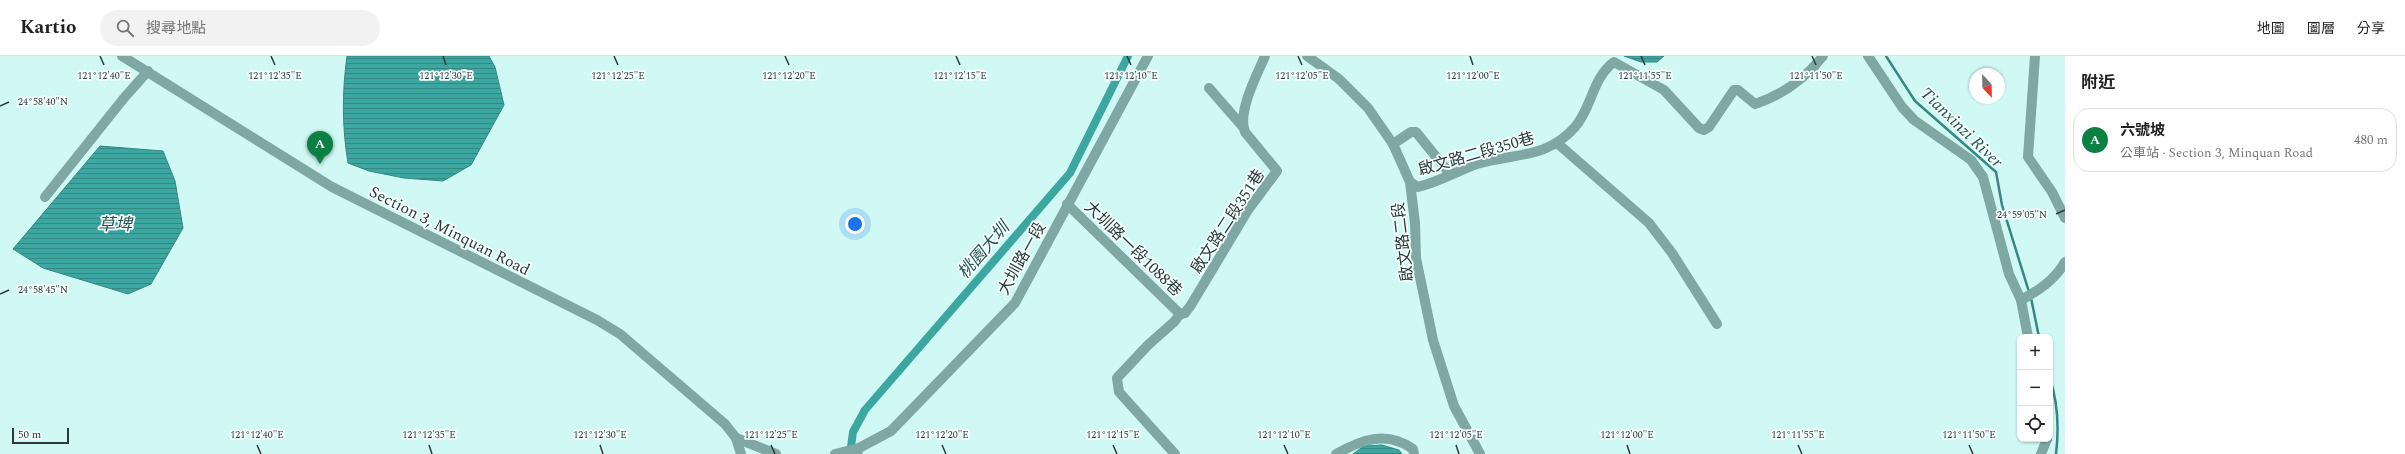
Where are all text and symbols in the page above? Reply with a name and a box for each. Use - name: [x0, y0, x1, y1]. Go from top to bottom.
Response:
- search box: [100, 10, 380, 46]
- text: Kartio: [20, 13, 76, 42]
- icon: search: [114, 17, 136, 39]
- text: 搜尋地點: [146, 17, 206, 40]
- text: 地圖: [2257, 18, 2285, 39]
- text: 圖層: [2307, 18, 2335, 39]
- text: 分享: [2357, 18, 2385, 39]
- text: 121°12'40"E: [77, 68, 131, 84]
- text: 121°12'35"E: [248, 68, 302, 84]
- text: 121°12'30"E: [419, 68, 473, 84]
- text: 121°12'25"E: [591, 68, 645, 84]
- text: 121°12'20"E: [762, 68, 816, 84]
- text: 121°12'15"E: [933, 68, 987, 84]
- text: 121°12'10"E: [1104, 68, 1158, 84]
- text: 121°12'05"E: [1275, 68, 1329, 84]
- text: 121°12'00"E: [1446, 68, 1500, 84]
- text: 121°11'55"E: [1618, 68, 1672, 84]
- text: 121°11'50"E: [1789, 68, 1843, 84]
- north arrow: [1969, 68, 2005, 104]
- text: 附近: [2081, 70, 2115, 96]
- water label: Tianxinzi River: [1914, 81, 2009, 174]
- text: 24°58'40"N: [18, 94, 68, 110]
- text: 六號坡: [2120, 119, 2165, 142]
- street label: 啟文路二段350巷: [1415, 126, 1537, 182]
- text: A: [2090, 130, 2100, 150]
- text: 480 m: [2354, 130, 2388, 150]
- pin: A: [307, 131, 333, 164]
- text: 公車站 · Section 3, Minquan Road: [2120, 143, 2313, 163]
- street label: 啟文路二段351巷: [1185, 165, 1271, 278]
- street label: Section 3, Minquan Road: [365, 180, 534, 282]
- street label: 大圳路一段1088巷: [1079, 196, 1188, 302]
- street label: 啟文路二段: [1386, 201, 1420, 283]
- text: 24°59'05"N: [1997, 207, 2047, 223]
- water label: 草埤: [98, 212, 134, 238]
- your location: [845, 214, 865, 234]
- water label: 桃園大圳: [952, 214, 1018, 285]
- street label: 大圳路一段: [992, 218, 1052, 299]
- text: 24°58'45"N: [18, 282, 68, 298]
- map controls: [2017, 334, 2053, 442]
- button: +: [2017, 334, 2053, 370]
- button: −: [2017, 370, 2053, 406]
- button: locate: [2017, 406, 2053, 442]
- scale bar: [12, 426, 69, 445]
- text: 50 m: [18, 426, 41, 443]
- text: 121°12'40"E: [230, 427, 284, 443]
- text: 121°12'35"E: [402, 427, 456, 443]
- text: 121°12'30"E: [573, 427, 627, 443]
- text: 121°12'25"E: [744, 427, 798, 443]
- text: 121°12'20"E: [915, 427, 969, 443]
- text: 121°12'15"E: [1086, 427, 1140, 443]
- text: 121°12'10"E: [1257, 427, 1311, 443]
- text: 121°12'05"E: [1429, 427, 1483, 443]
- text: 121°12'00"E: [1600, 427, 1654, 443]
- text: 121°11'55"E: [1771, 427, 1825, 443]
- text: 121°11'50"E: [1942, 427, 1996, 443]

